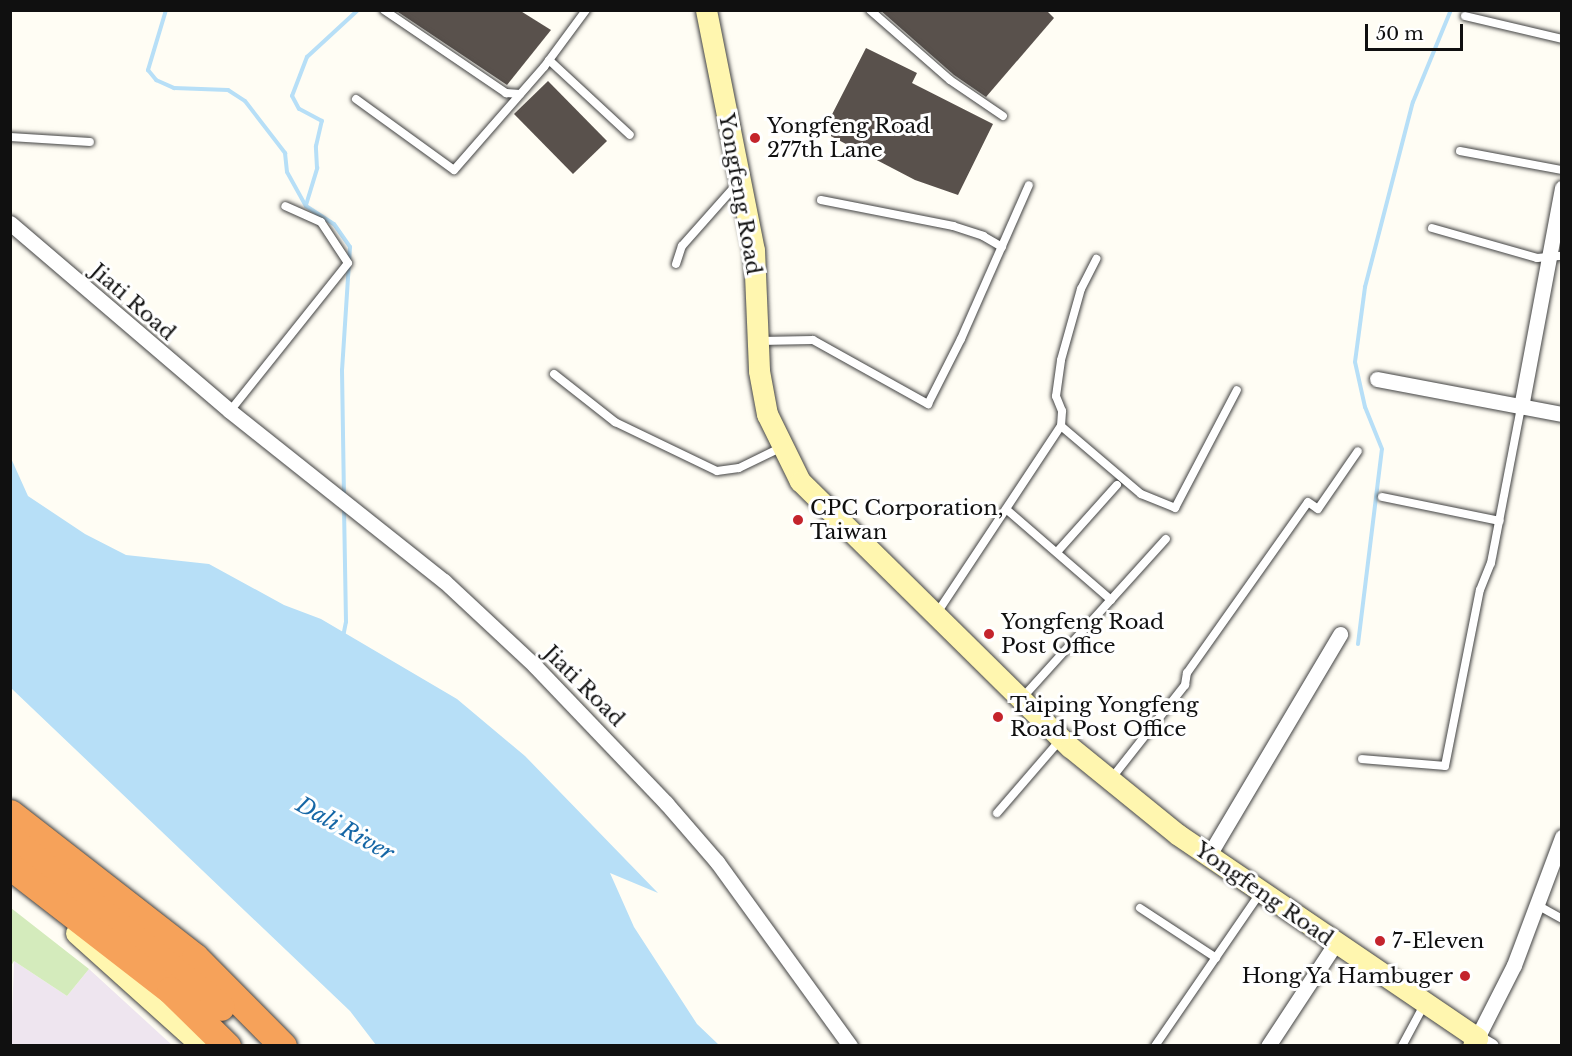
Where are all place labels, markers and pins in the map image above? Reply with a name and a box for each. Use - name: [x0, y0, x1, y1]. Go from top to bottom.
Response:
- place label: Yongfeng Road 277th Lane: [767, 113, 930, 163]
- marker: Yongfeng Road 277th Lane: [748, 131, 762, 145]
- place label: CPC Corporation, Taiwan: [810, 495, 1003, 545]
- marker: CPC Corporation, Taiwan: [791, 513, 805, 527]
- place label: Yongfeng Road Post Office: [1001, 609, 1164, 659]
- marker: Yongfeng Road Post Office: [982, 627, 996, 641]
- place label: Taiping Yongfeng Road Post Office: [1010, 692, 1200, 742]
- marker: Taiping Yongfeng Road Post Office: [991, 710, 1005, 724]
- place label: 7-Eleven: [1392, 928, 1484, 954]
- marker: 7-Eleven: [1373, 934, 1387, 948]
- place label: Hong Ya Hambuger: [1240, 963, 1453, 989]
- marker: Hong Ya Hambuger: [1458, 969, 1472, 983]

